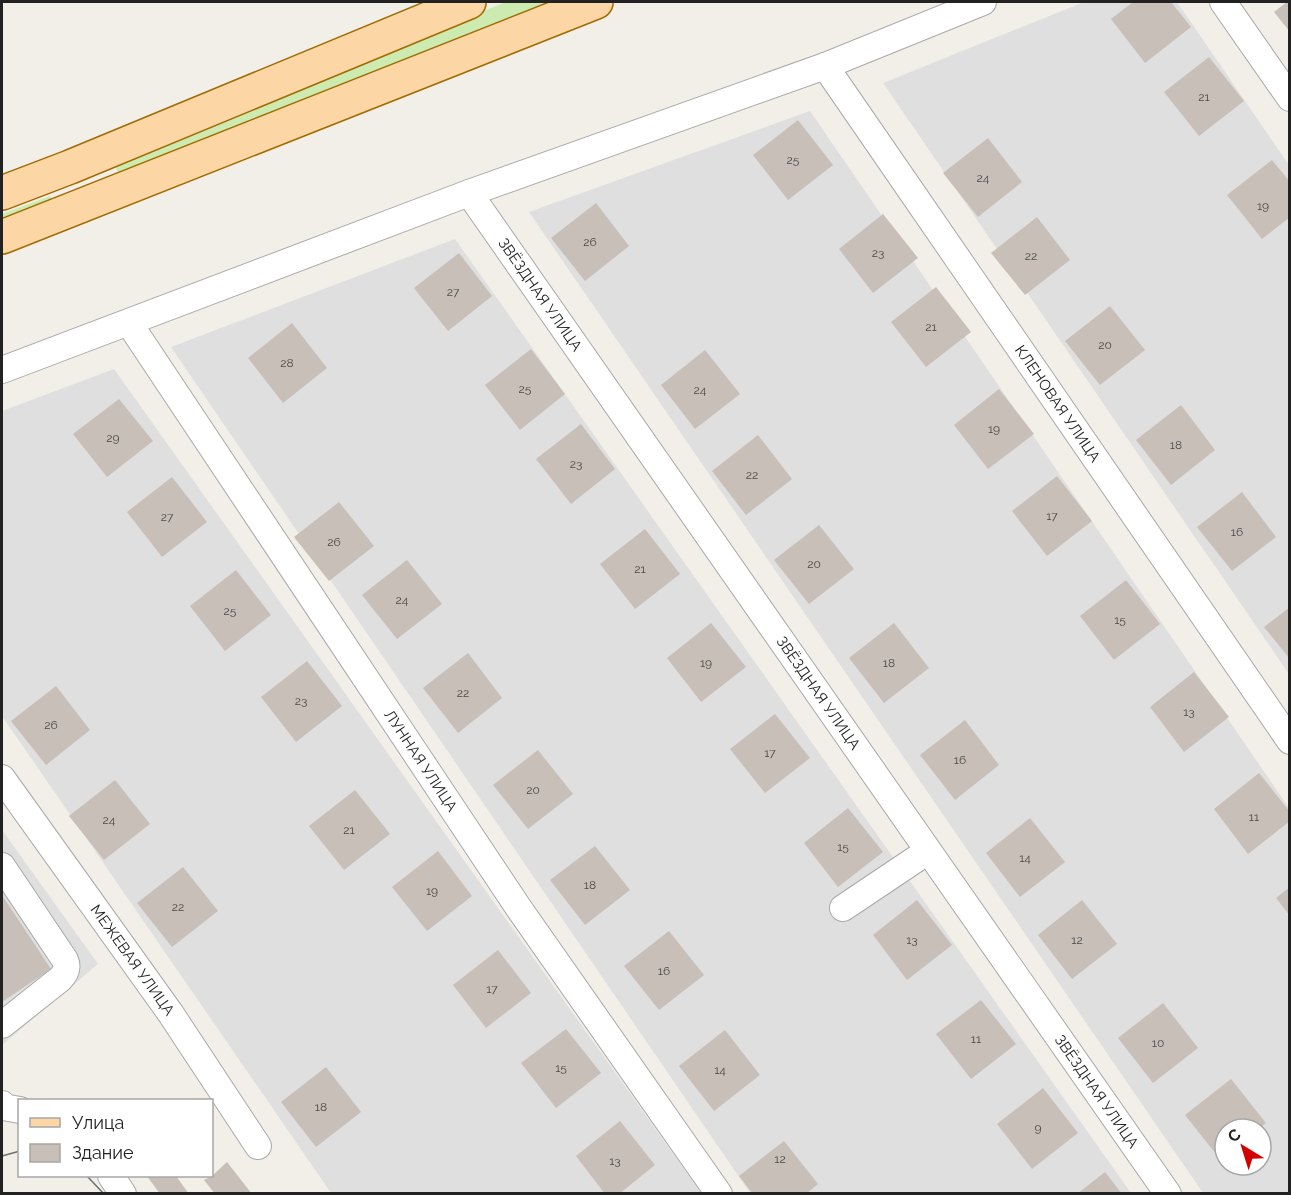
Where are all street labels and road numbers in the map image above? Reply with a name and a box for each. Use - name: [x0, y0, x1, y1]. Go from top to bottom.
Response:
- street label: ЗВЁЗДНАЯ УЛИЦА: [494, 235, 586, 355]
- street label: КЛЕНОВАЯ УЛИЦА: [1011, 342, 1104, 466]
- street label: ЗВЁЗДНАЯ УЛИЦА: [773, 633, 864, 753]
- street label: ЛУННАЯ УЛИЦА: [380, 706, 461, 815]
- street label: МЕЖЕВАЯ УЛИЦА: [87, 901, 178, 1019]
- street label: ЗВЁЗДНАЯ УЛИЦА: [1051, 1032, 1142, 1152]

